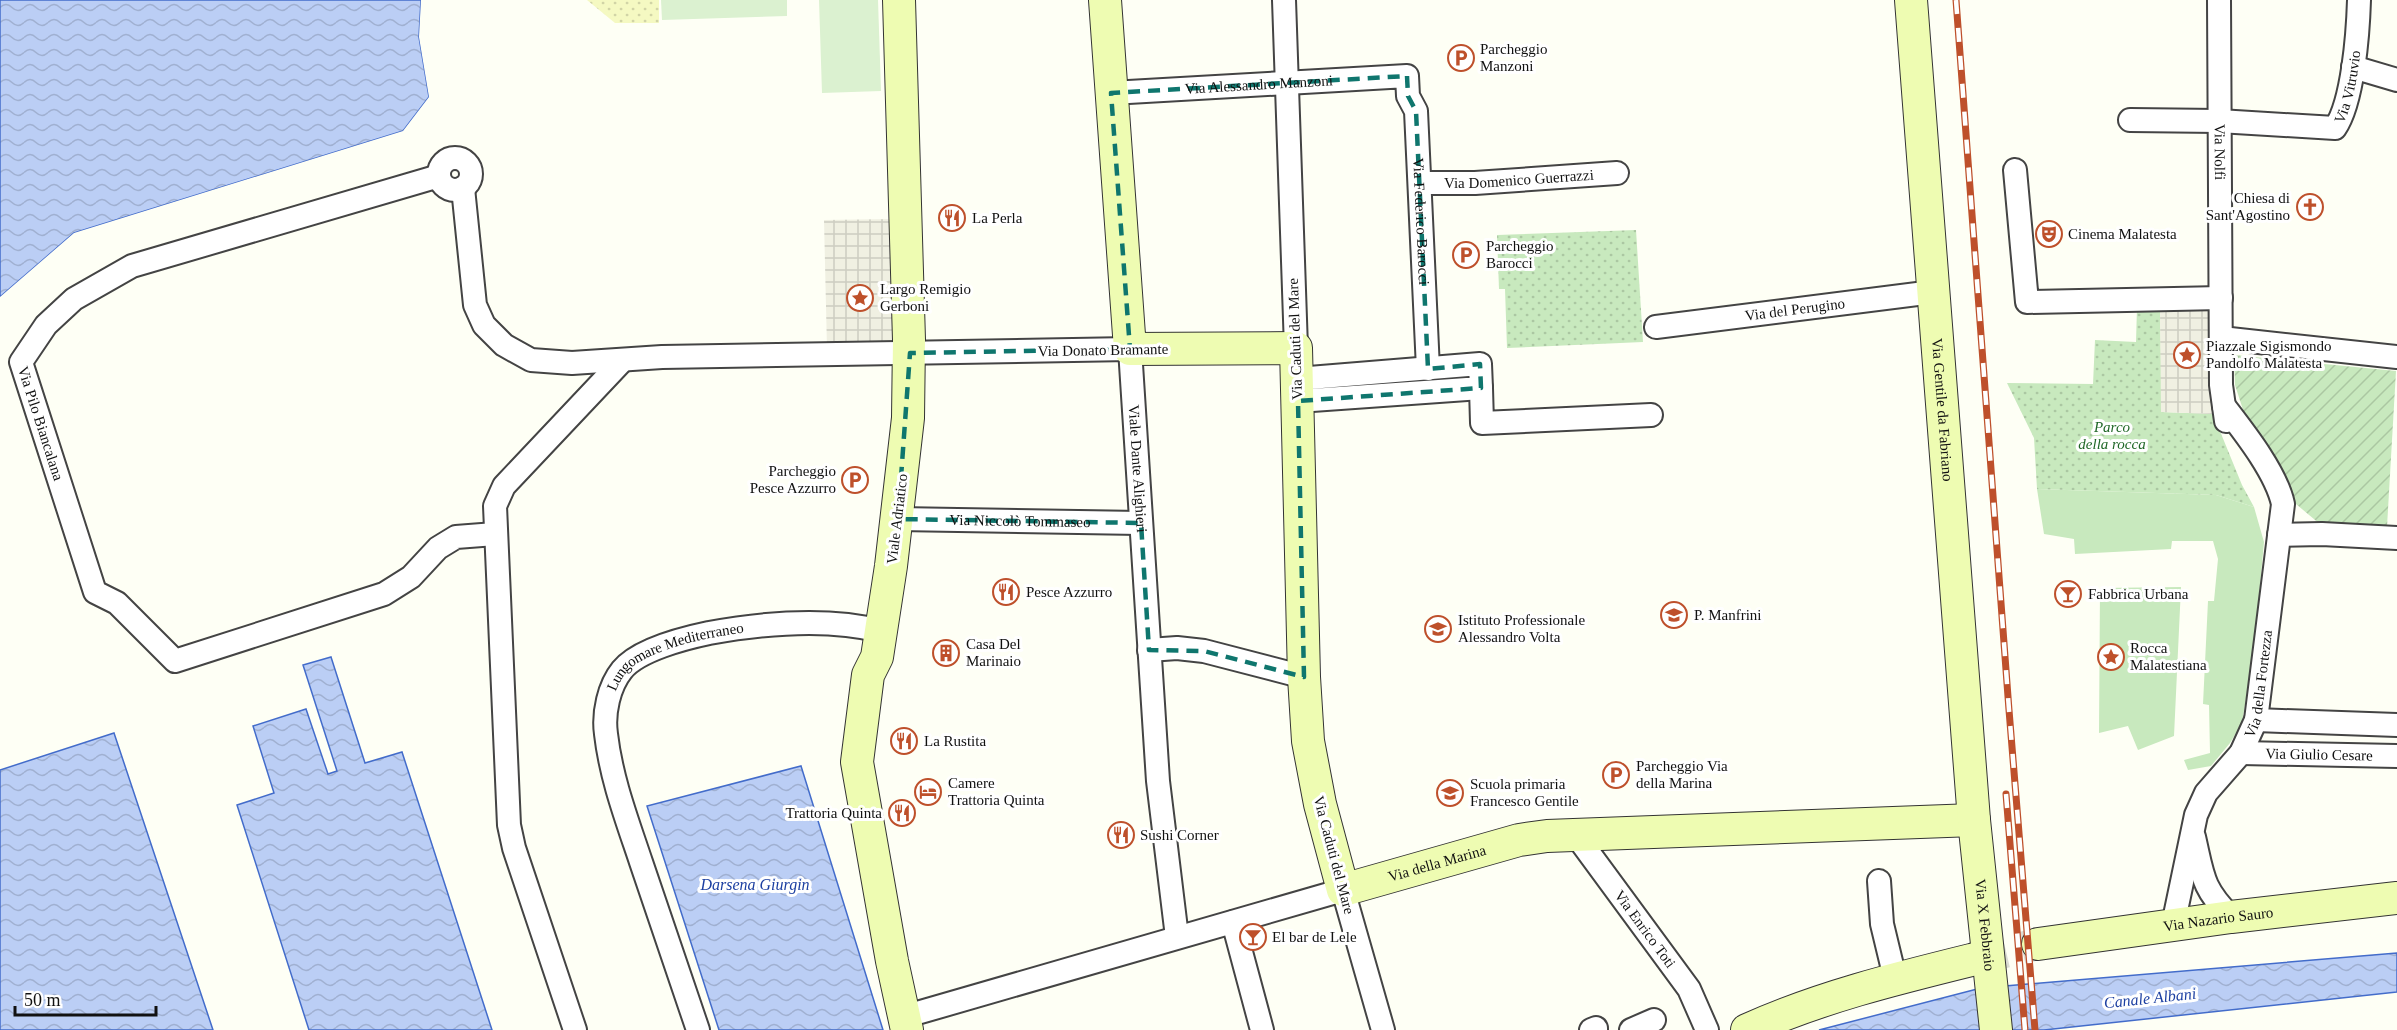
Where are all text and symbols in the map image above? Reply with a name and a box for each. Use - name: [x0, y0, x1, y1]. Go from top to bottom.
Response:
- place label: Parcheggio Manzoni: [1480, 41, 1547, 74]
- parking icon: Parcheggio Manzoni: [1446, 43, 1476, 73]
- street label: Via Vitruvio: [2331, 49, 2363, 126]
- street label: Via Alessandro Manzoni: [1184, 72, 1333, 97]
- street label: Via Nolfi: [2212, 124, 2228, 180]
- street label: Via Federico Barocci: [1410, 157, 1432, 285]
- street label: Via Domenico Guerrazzi: [1444, 167, 1594, 191]
- place label: Chiesa di Sant'Agostino: [2206, 190, 2290, 223]
- church icon: Chiesa di Sant'Agostino: [2295, 192, 2325, 222]
- restaurant icon: La Perla: [937, 203, 967, 233]
- place label: La Perla: [972, 210, 1023, 226]
- theatre icon: Cinema Malatesta: [2034, 219, 2064, 249]
- place label: Cinema Malatesta: [2068, 226, 2177, 242]
- place label: Parcheggio Barocci: [1486, 238, 1553, 271]
- parking icon: Parcheggio Barocci: [1451, 240, 1481, 270]
- street label: Via Caduti del Mare: [1285, 277, 1305, 400]
- place label: Largo Remigio Gerboni: [880, 281, 971, 314]
- place icon: Largo Remigio Gerboni: [845, 283, 875, 313]
- street label: Via del Perugino: [1744, 295, 1846, 324]
- street label: Via Gentile da Fabriano: [1929, 338, 1956, 482]
- place label: Piazzale Sigismondo Pandolfo Malatesta: [2206, 338, 2331, 371]
- place icon: Piazzale Sigismondo Pandolfo Malatesta: [2172, 340, 2202, 370]
- street label: Via Donato Bramante: [1038, 341, 1169, 359]
- street label: Via Pilo Biancalana: [15, 364, 67, 483]
- street label: Viale Dante Alighieri: [1126, 404, 1150, 533]
- park label: Parco della rocca: [2078, 419, 2146, 452]
- place label: Parcheggio Pesce Azzurro: [750, 463, 836, 496]
- parking icon: Parcheggio Pesce Azzurro: [840, 465, 870, 495]
- street label: Viale Adriatico: [884, 473, 910, 565]
- street label: Via Niccolò Tommaseo: [949, 512, 1091, 530]
- restaurant icon: Pesce Azzurro: [991, 577, 1021, 607]
- bar icon: Fabbrica Urbana: [2053, 579, 2083, 609]
- place label: Pesce Azzurro: [1026, 584, 1112, 600]
- place label: Fabbrica Urbana: [2088, 586, 2189, 602]
- school or university icon: P. Manfrini: [1659, 600, 1689, 630]
- place label: P. Manfrini: [1694, 607, 1762, 623]
- place label: Istituto Professionale Alessandro Volta: [1458, 612, 1585, 645]
- school or university icon: Istituto Professionale Alessandro Volta: [1423, 614, 1453, 644]
- street label: Lungomare Mediterraneo: [604, 620, 745, 693]
- street label: Via della Fortezza: [2241, 629, 2275, 740]
- place label: Casa Del Marinaio: [966, 636, 1021, 669]
- building icon: Casa Del Marinaio: [931, 638, 961, 668]
- place label: Rocca Malatestiana: [2130, 640, 2207, 673]
- place icon: Rocca Malatestiana: [2096, 642, 2126, 672]
- restaurant icon: La Rustita: [889, 726, 919, 756]
- place label: La Rustita: [924, 733, 986, 749]
- street label: Via Giulio Cesare: [2265, 745, 2373, 764]
- place label: Parcheggio Via della Marina: [1636, 758, 1728, 791]
- parking icon: Parcheggio Via della Marina: [1601, 760, 1631, 790]
- place label: Camere Trattoria Quinta: [948, 775, 1045, 808]
- place label: Scuola primaria Francesco Gentile: [1470, 776, 1579, 809]
- hotel icon: Camere Trattoria Quinta: [913, 777, 943, 807]
- school or university icon: Scuola primaria Francesco Gentile: [1435, 778, 1465, 808]
- street label: Via Caduti del Mare: [1310, 794, 1358, 916]
- restaurant icon: Trattoria Quinta: [887, 798, 917, 828]
- place label: Trattoria Quinta: [785, 805, 882, 821]
- restaurant icon: Sushi Corner: [1106, 820, 1136, 850]
- place label: Sushi Corner: [1140, 827, 1219, 843]
- street label: Via della Marina: [1386, 842, 1488, 885]
- water label: Darsena Giurgin: [699, 876, 810, 894]
- street label: Via X Febbraio: [1972, 878, 1998, 972]
- street label: Via Enrico Toti: [1611, 887, 1679, 971]
- street label: Via Nazario Sauro: [2162, 904, 2274, 934]
- bar icon: El bar de Lele: [1238, 922, 1268, 952]
- place label: El bar de Lele: [1272, 929, 1357, 945]
- scale bar: [15, 979, 156, 1017]
- water label: Canale Albani: [2103, 985, 2197, 1011]
- text: 50 m: [24, 990, 61, 1010]

